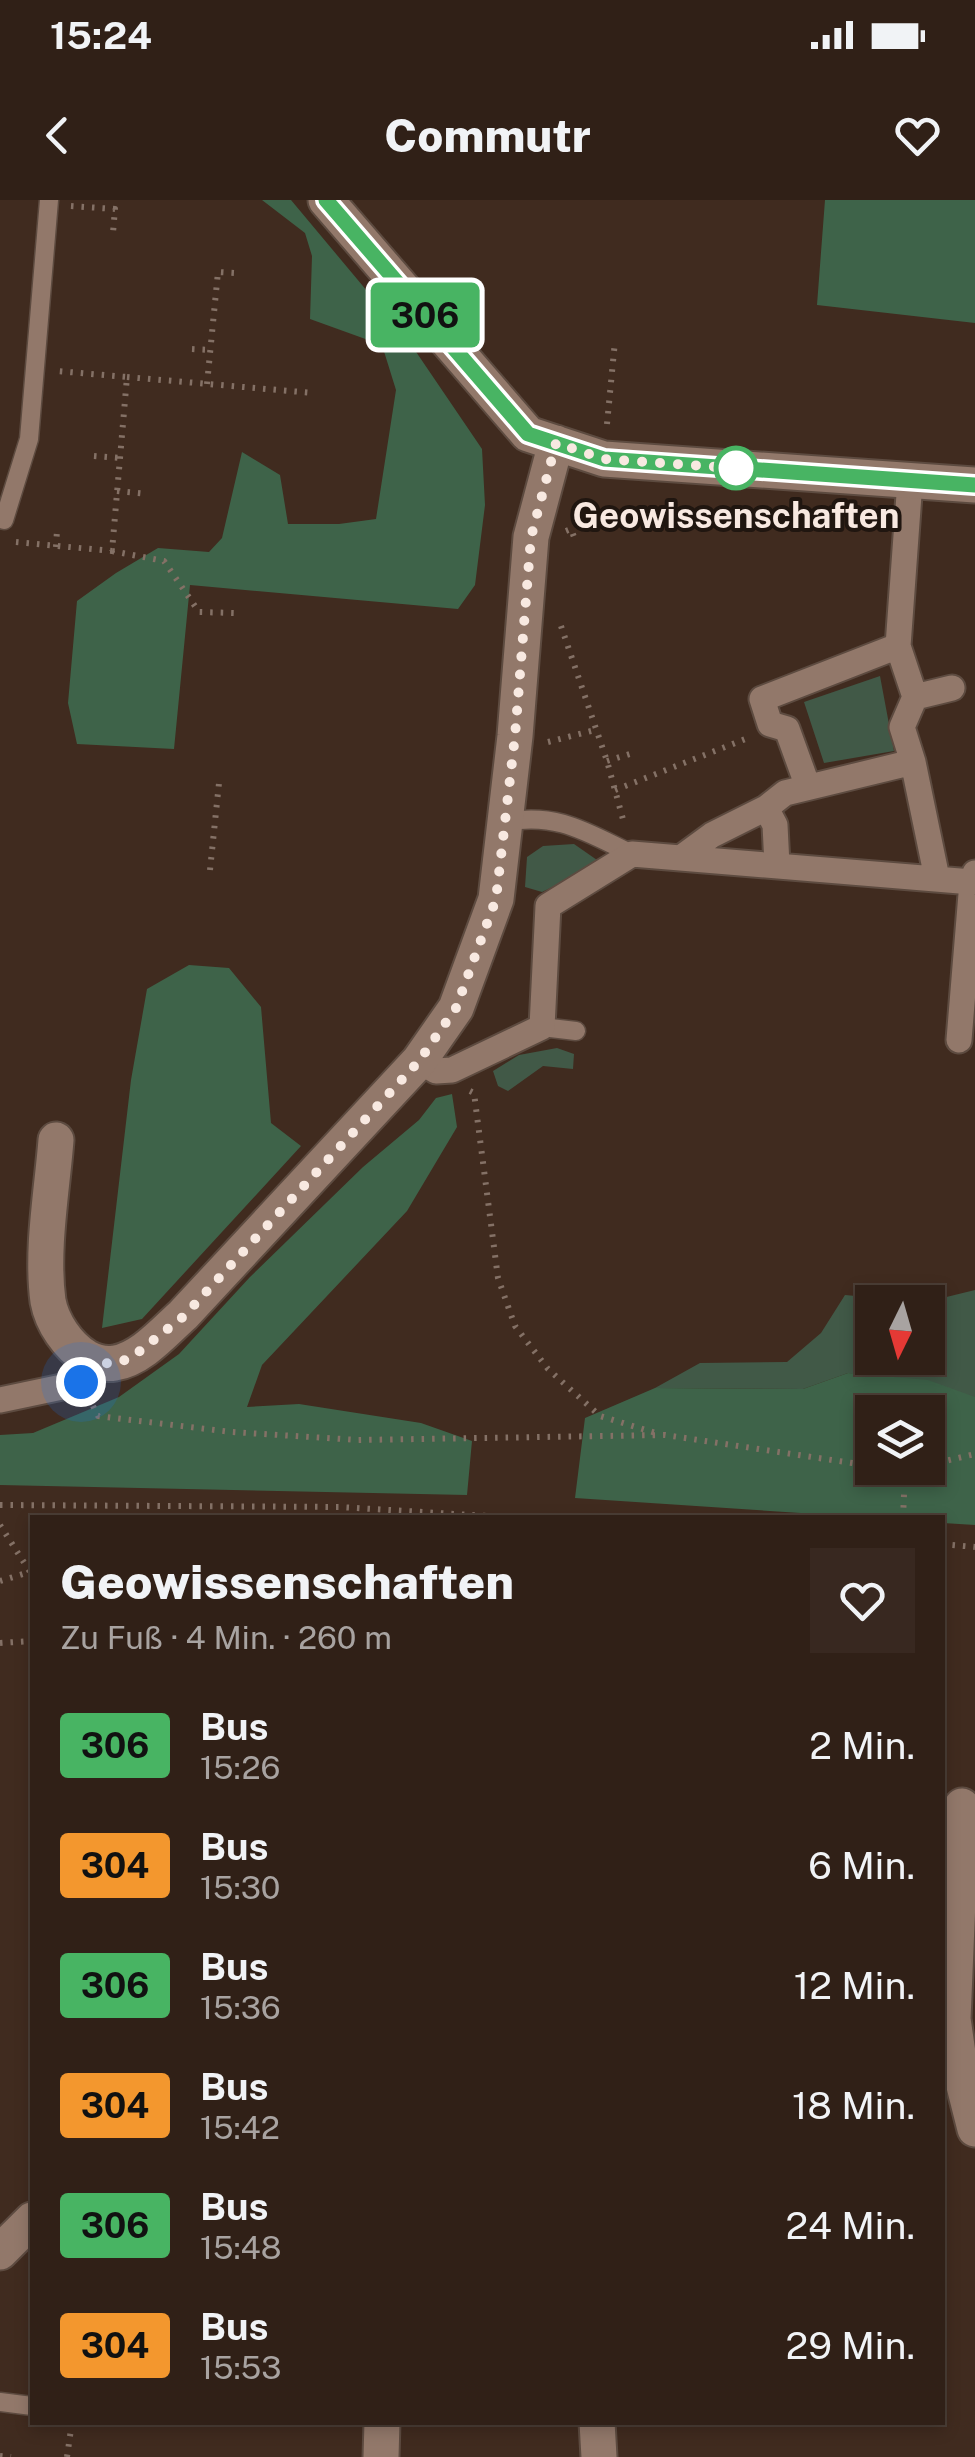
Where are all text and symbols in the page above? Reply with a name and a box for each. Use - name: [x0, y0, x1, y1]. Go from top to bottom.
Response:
- text: 15:24: [50, 13, 152, 58]
- icon: back: [30, 108, 85, 163]
- icon: heart: [890, 108, 945, 163]
- text: Commutr: [384, 109, 591, 162]
- line badge: 306: [368, 282, 482, 348]
- text: 306: [391, 295, 459, 336]
- marker: Geowissenschaften: [715, 447, 757, 489]
- place label: Geowissenschaften: [573, 495, 899, 536]
- north arrow: [855, 1285, 945, 1375]
- map controls: [855, 1285, 945, 1485]
- your location: [56, 1357, 106, 1407]
- button: layers: [855, 1395, 945, 1485]
- button: heart: [810, 1548, 915, 1653]
- text: Geowissenschaften: [60, 1553, 514, 1610]
- text: Zu Fuß · 4 Min. · 260 m: [60, 1619, 392, 1656]
- text: Bus: [200, 1704, 269, 1749]
- text: 2 Min.: [809, 1723, 915, 1768]
- text: 306: [81, 1725, 149, 1766]
- text: 15:26: [200, 1749, 280, 1786]
- text: Bus: [200, 1824, 269, 1869]
- text: 6 Min.: [808, 1843, 915, 1888]
- text: 304: [81, 1845, 149, 1886]
- text: 15:30: [200, 1869, 280, 1906]
- text: Bus: [200, 1944, 269, 1989]
- text: 12 Min.: [794, 1963, 915, 2008]
- text: 306: [81, 1965, 149, 2006]
- text: 15:36: [200, 1989, 281, 2026]
- text: Bus: [200, 2064, 269, 2109]
- text: 18 Min.: [792, 2083, 915, 2128]
- text: 304: [81, 2085, 149, 2126]
- text: 15:42: [200, 2109, 280, 2146]
- text: Bus: [200, 2184, 269, 2229]
- text: 24 Min.: [785, 2203, 915, 2248]
- text: 306: [81, 2205, 149, 2246]
- text: 15:48: [200, 2229, 281, 2266]
- text: Bus: [200, 2304, 269, 2349]
- text: 29 Min.: [786, 2323, 915, 2368]
- text: 304: [81, 2325, 149, 2366]
- text: 15:53: [200, 2349, 281, 2386]

